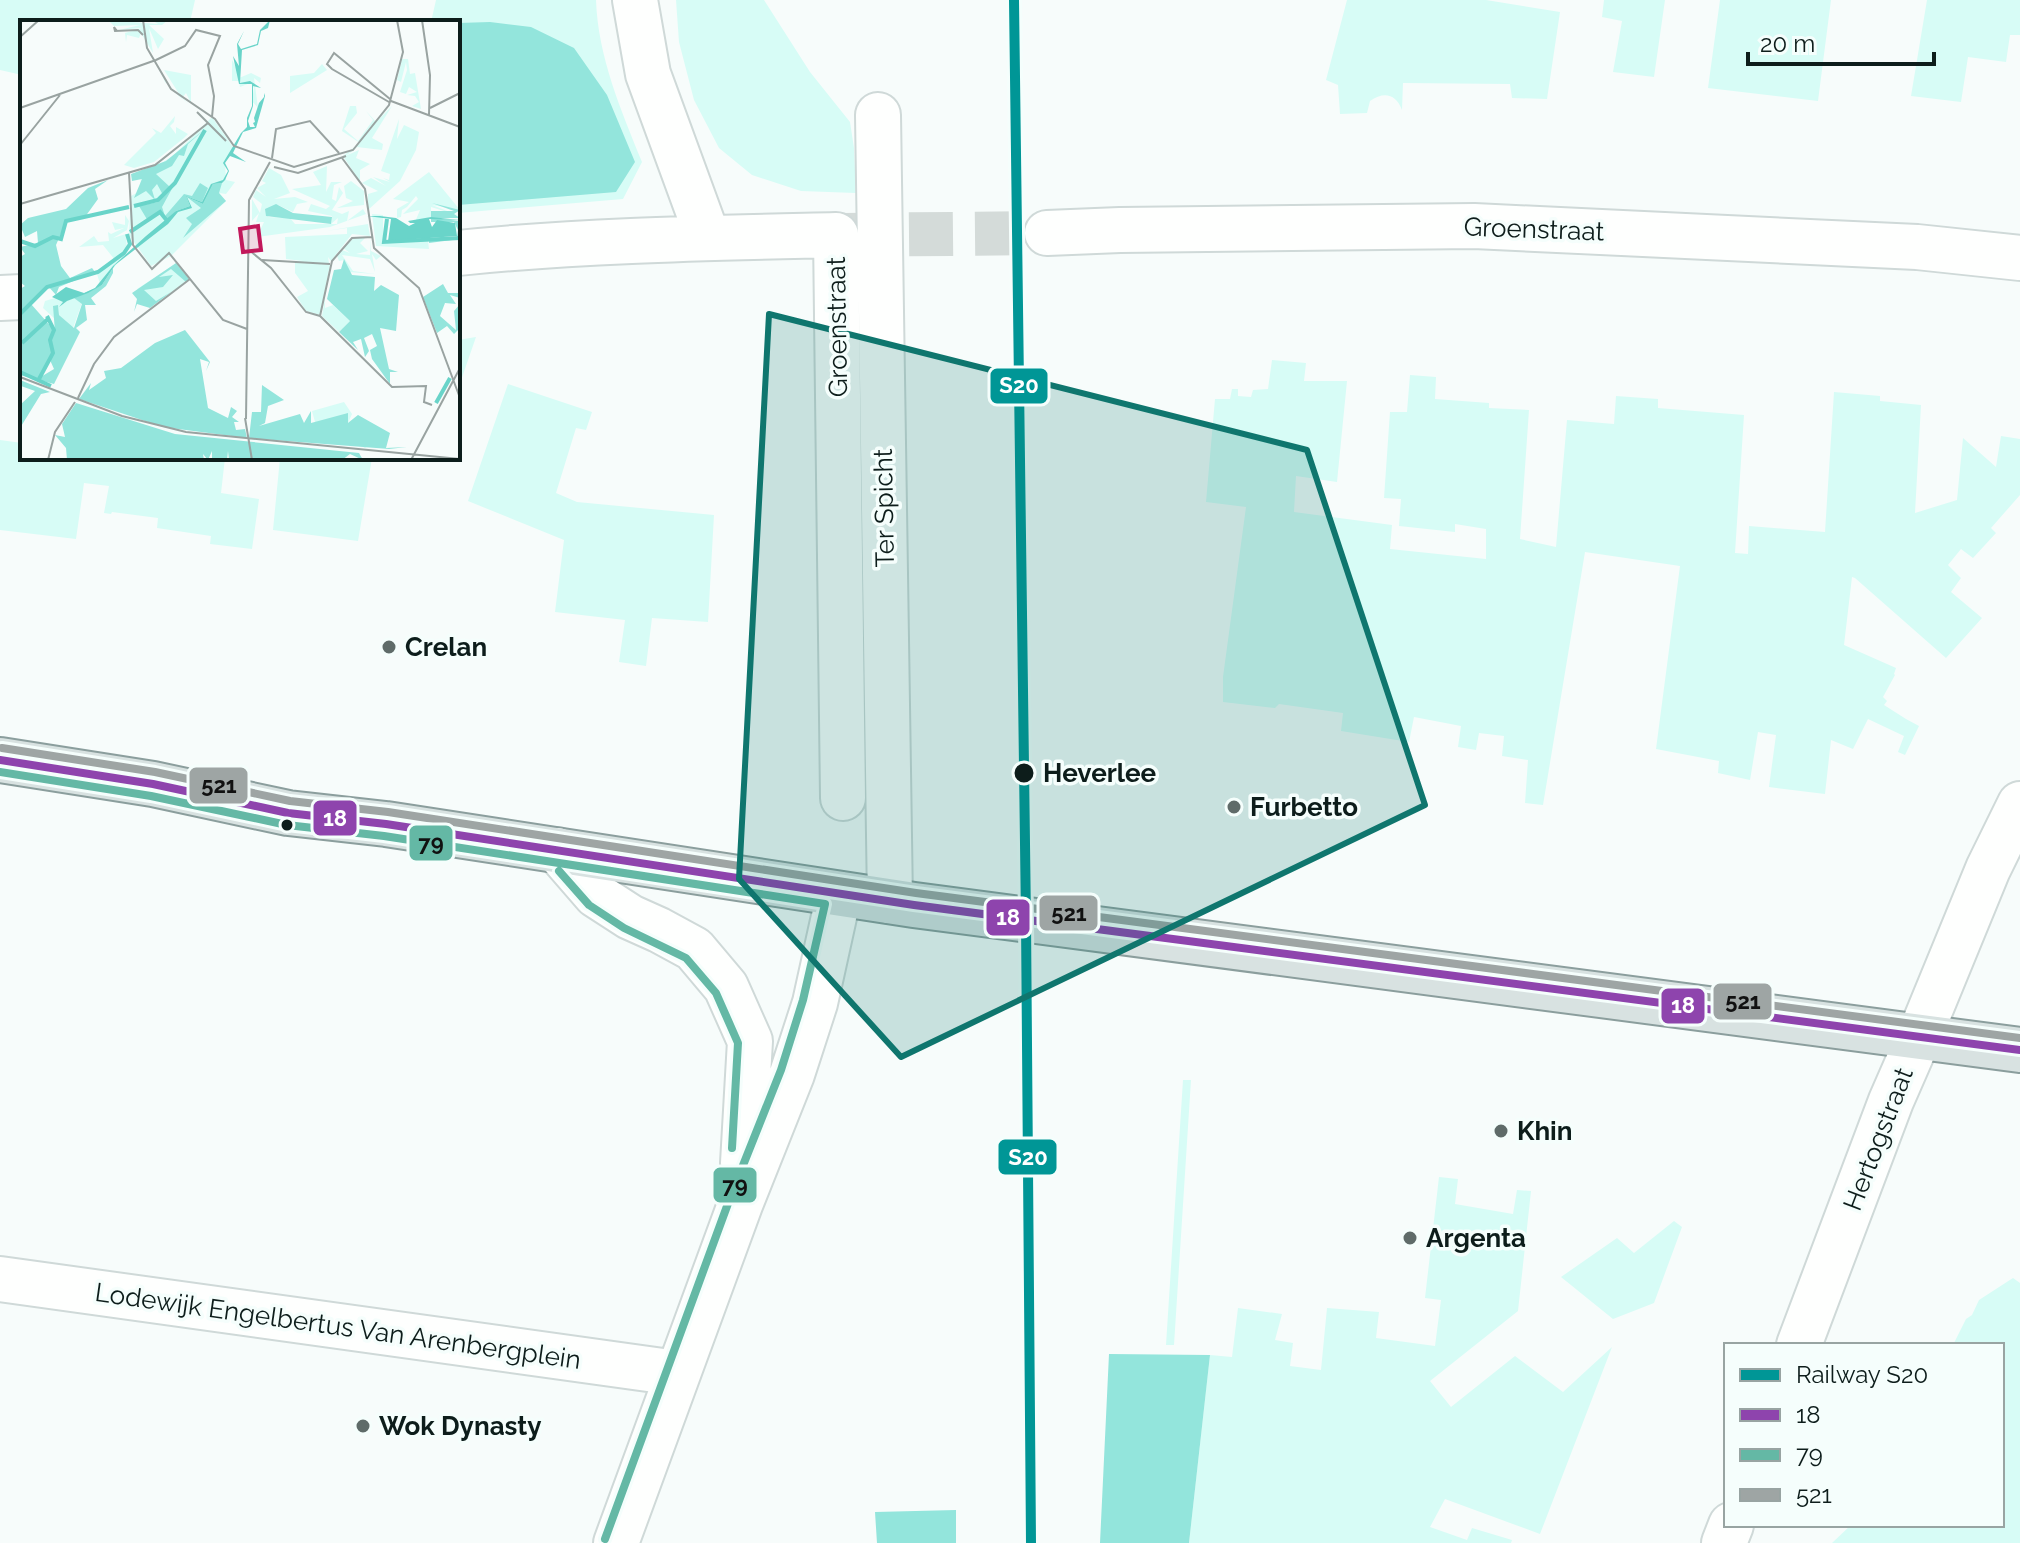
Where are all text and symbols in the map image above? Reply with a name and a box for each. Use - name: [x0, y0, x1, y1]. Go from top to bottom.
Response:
- scale bar: [1748, 16, 1934, 66]
- inset map: [20, 20, 460, 460]
- text: 20 m: [1760, 29, 1815, 58]
- street label: Groenstraat: [1463, 212, 1605, 246]
- street label: Groenstraat: [821, 256, 853, 398]
- line badge: S20: [989, 367, 1049, 405]
- text: S20: [999, 372, 1039, 398]
- street label: Ter Spicht: [868, 448, 900, 568]
- place label: Crelan: [405, 632, 487, 662]
- marker: Crelan: [380, 638, 398, 656]
- place label: Heverlee: [1043, 758, 1157, 788]
- marker: Heverlee: [1012, 761, 1036, 785]
- line badge: 521: [188, 766, 249, 805]
- text: 521: [201, 772, 237, 798]
- place label: Furbetto: [1250, 792, 1358, 822]
- marker: Furbetto: [1225, 798, 1243, 816]
- line badge: 18: [312, 799, 358, 837]
- text: 18: [323, 805, 347, 831]
- unlabelled marker: [279, 817, 295, 833]
- line badge: 79: [408, 824, 454, 862]
- text: 79: [418, 830, 444, 856]
- line badge: 521: [1038, 894, 1099, 932]
- line badge: 18: [985, 898, 1031, 937]
- text: 521: [1051, 900, 1087, 926]
- text: 18: [996, 904, 1020, 930]
- line badge: 521: [1712, 982, 1773, 1021]
- line badge: 18: [1660, 987, 1706, 1025]
- text: 521: [1725, 988, 1761, 1014]
- text: 18: [1671, 992, 1695, 1018]
- street label: Hertogstraat: [1837, 1063, 1919, 1215]
- place label: Khin: [1517, 1116, 1572, 1146]
- marker: Khin: [1492, 1122, 1510, 1140]
- line badge: S20: [997, 1138, 1058, 1176]
- text: S20: [1008, 1144, 1048, 1170]
- line badge: 79: [712, 1166, 758, 1204]
- text: 79: [722, 1172, 748, 1198]
- place label: Argenta: [1426, 1223, 1526, 1253]
- marker: Argenta: [1401, 1229, 1419, 1247]
- street label: Lodewijk Engelbertus Van Arenbergplein: [93, 1277, 583, 1375]
- legend: [1724, 1343, 2004, 1527]
- text: Railway S20: [1796, 1360, 1928, 1389]
- text: 18: [1796, 1400, 1821, 1429]
- place label: Wok Dynasty: [379, 1411, 542, 1441]
- marker: Wok Dynasty: [354, 1417, 372, 1435]
- text: 79: [1796, 1440, 1823, 1469]
- text: 521: [1796, 1480, 1832, 1509]

